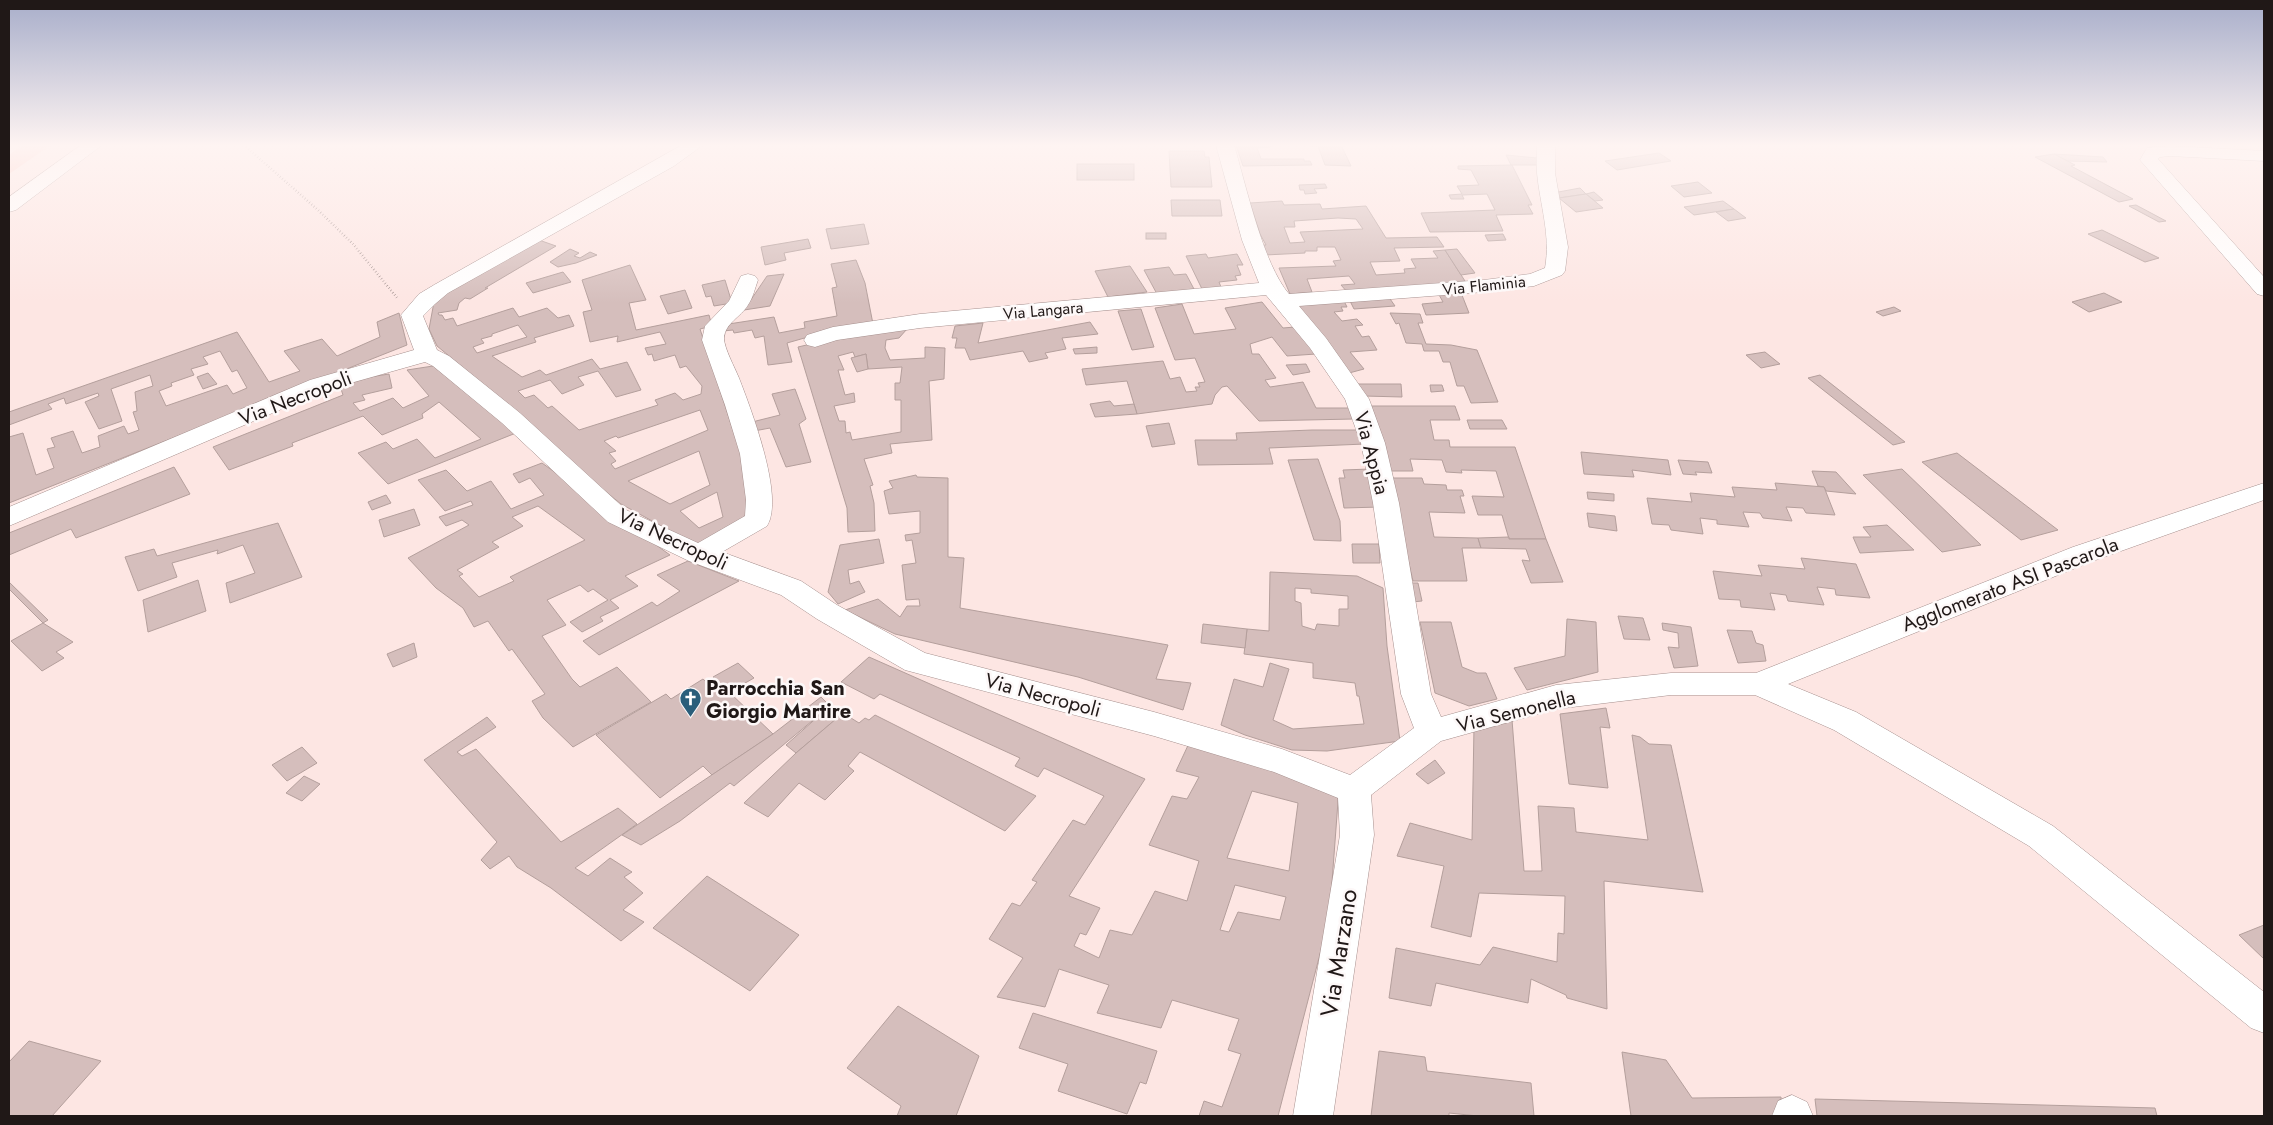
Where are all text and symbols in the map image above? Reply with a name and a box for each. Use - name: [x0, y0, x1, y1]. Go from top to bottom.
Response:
- street label: Via Flaminia: [1441, 270, 1527, 301]
- street label: Via Langara: [1002, 296, 1084, 325]
- street label: Via Necropoli: [234, 364, 356, 433]
- street label: Via Appia: [1347, 408, 1397, 498]
- street label: Via Necropoli: [613, 501, 733, 578]
- street label: Agglomerato ASI Pascarola: [1898, 530, 2123, 639]
- street label: Via Necropoli: [982, 666, 1104, 725]
- place label: Parrocchia San Giorgio Martire: [706, 674, 851, 726]
- street label: Via Semonella: [1454, 683, 1579, 740]
- church icon: Parrocchia San Giorgio Martire: [678, 687, 702, 718]
- street label: Via Marzano: [1311, 886, 1366, 1019]

